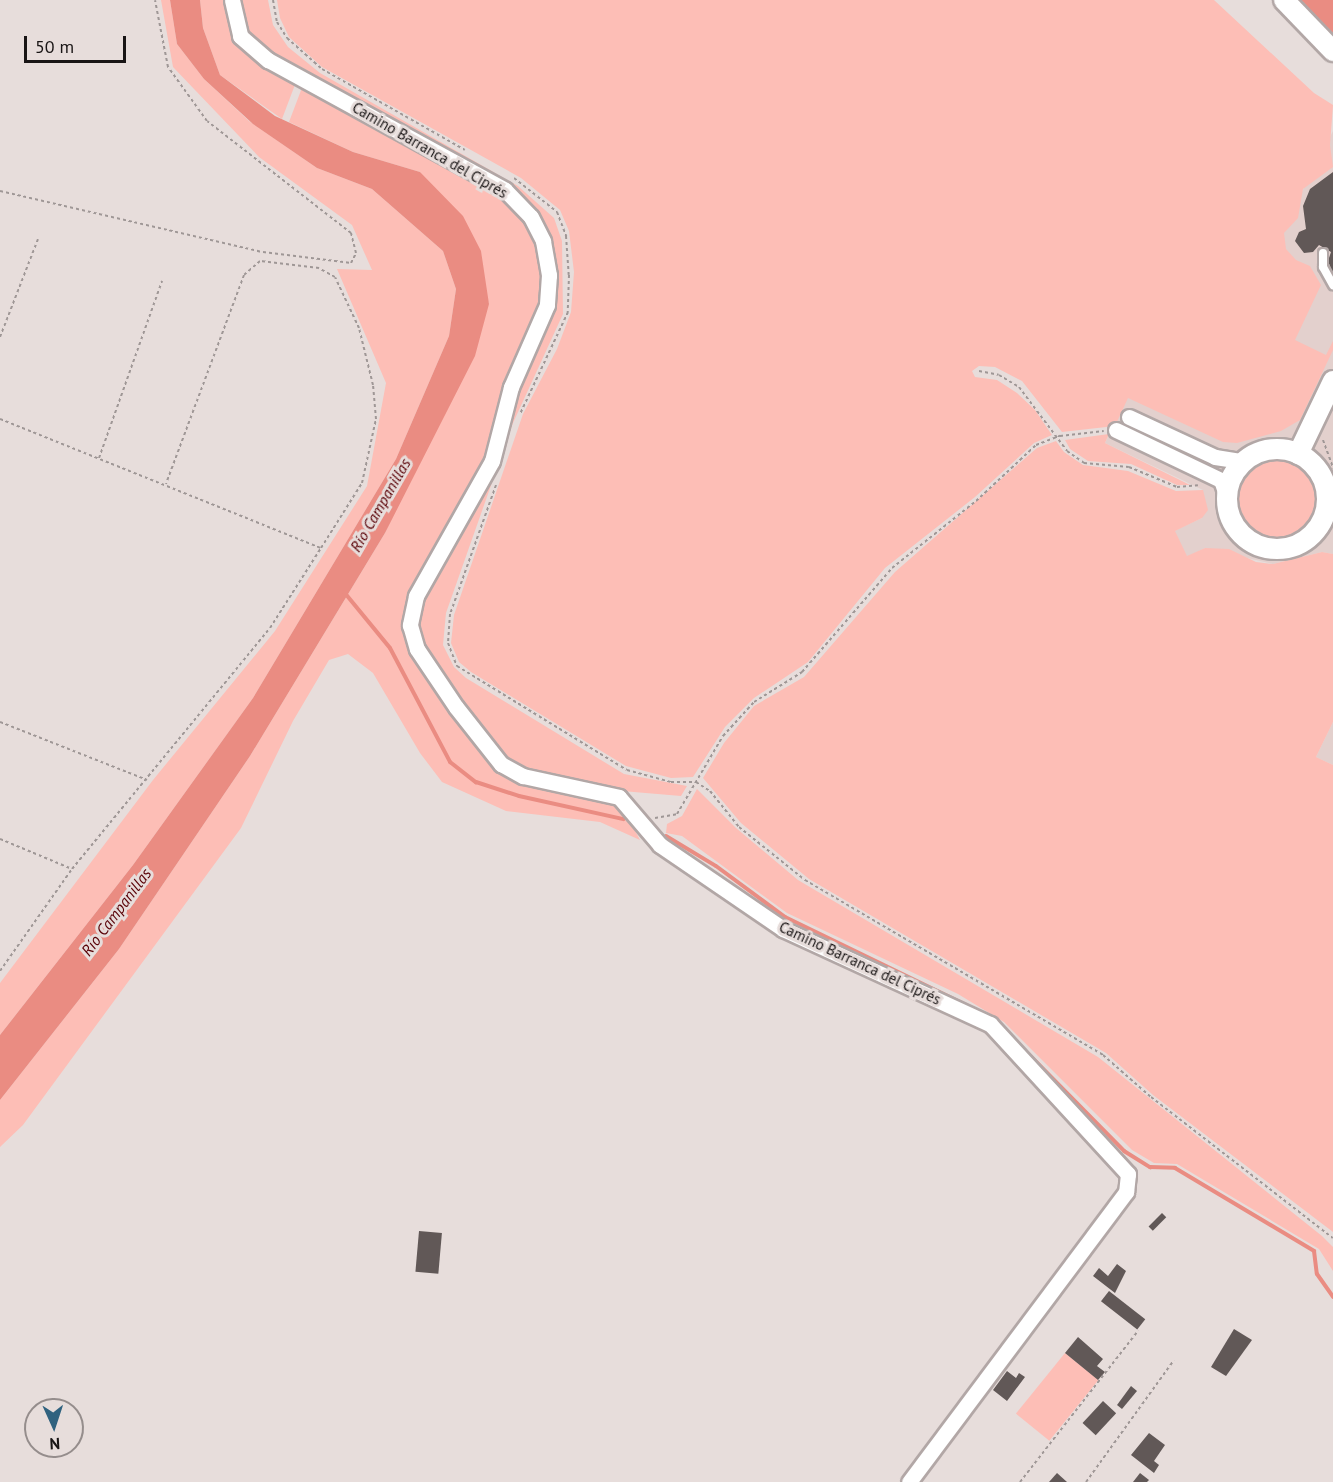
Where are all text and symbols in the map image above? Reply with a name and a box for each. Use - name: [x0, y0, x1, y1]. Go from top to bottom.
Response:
- scale bar: [27, 24, 129, 62]
- text: 50 m: [35, 35, 74, 58]
- street label: Camino Barranca del Ciprés: [349, 98, 511, 202]
- water label: Río Campanillas: [346, 455, 414, 555]
- water label: Río Campanillas: [77, 864, 155, 960]
- street label: Camino Barranca del Ciprés: [776, 918, 944, 1008]
- north arrow: [24, 1398, 84, 1458]
- text: N: [49, 1434, 61, 1454]

